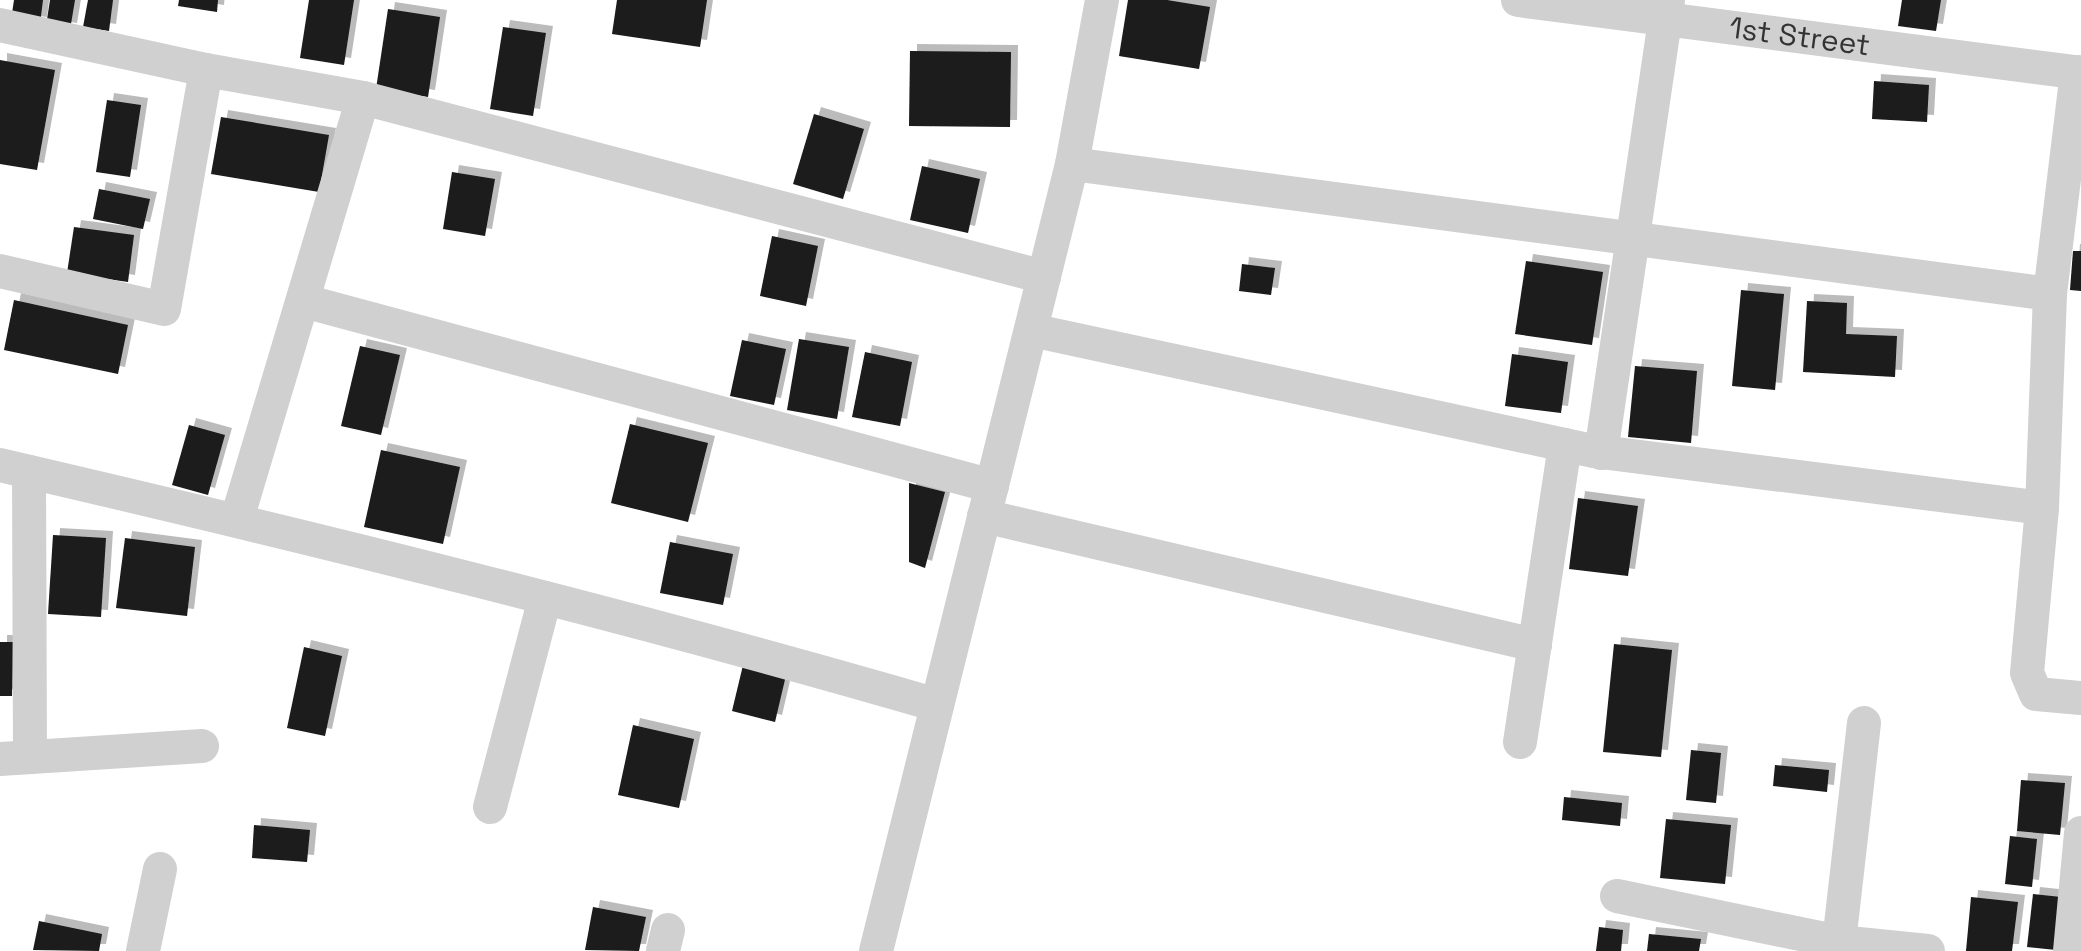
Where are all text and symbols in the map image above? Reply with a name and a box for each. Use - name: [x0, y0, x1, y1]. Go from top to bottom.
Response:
- street label: 1st Street: [1727, 8, 1872, 64]

